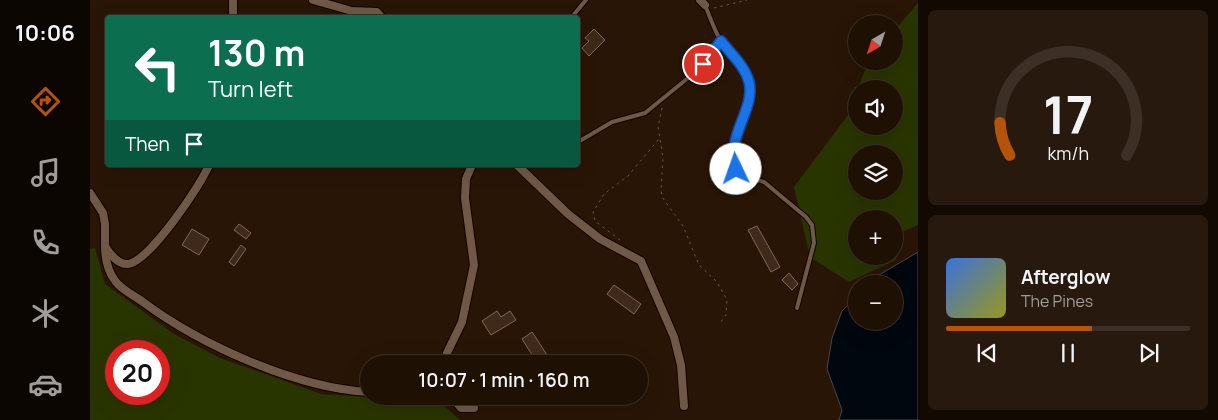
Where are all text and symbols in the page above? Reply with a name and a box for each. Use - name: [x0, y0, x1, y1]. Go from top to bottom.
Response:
- north arrow: [848, 15, 902, 70]
- map controls: [848, 15, 903, 330]
- text: 10:06: [15, 18, 75, 48]
- text: 130 m: [208, 29, 305, 77]
- icon: left: [125, 35, 190, 100]
- pin: [682, 43, 724, 85]
- icon: arrive: [689, 50, 717, 78]
- text: Turn left: [208, 74, 293, 104]
- text: 17: [1043, 79, 1093, 150]
- button: sound: [848, 80, 903, 135]
- icon: directions: [28, 84, 63, 119]
- icon: arrive: [180, 130, 208, 158]
- text: Then: [125, 131, 170, 157]
- text: km/h: [1047, 141, 1089, 165]
- position arrow: [709, 142, 761, 194]
- button: layers: [848, 145, 903, 200]
- icon: music: [28, 155, 63, 190]
- button: +: [848, 210, 903, 265]
- icon: phone: [28, 225, 63, 260]
- text: Afterglow: [1021, 264, 1110, 290]
- button: −: [848, 275, 903, 330]
- text: The Pines: [1021, 290, 1093, 312]
- icon: climate: [28, 296, 63, 331]
- icon: previous: [973, 339, 1001, 367]
- icon: pause: [1054, 339, 1082, 367]
- icon: next: [1135, 339, 1163, 367]
- speed limit sign: 20: [105, 340, 170, 405]
- icon: car: [28, 367, 63, 402]
- text: 10:07 · 1 min · 160 m: [418, 367, 590, 393]

